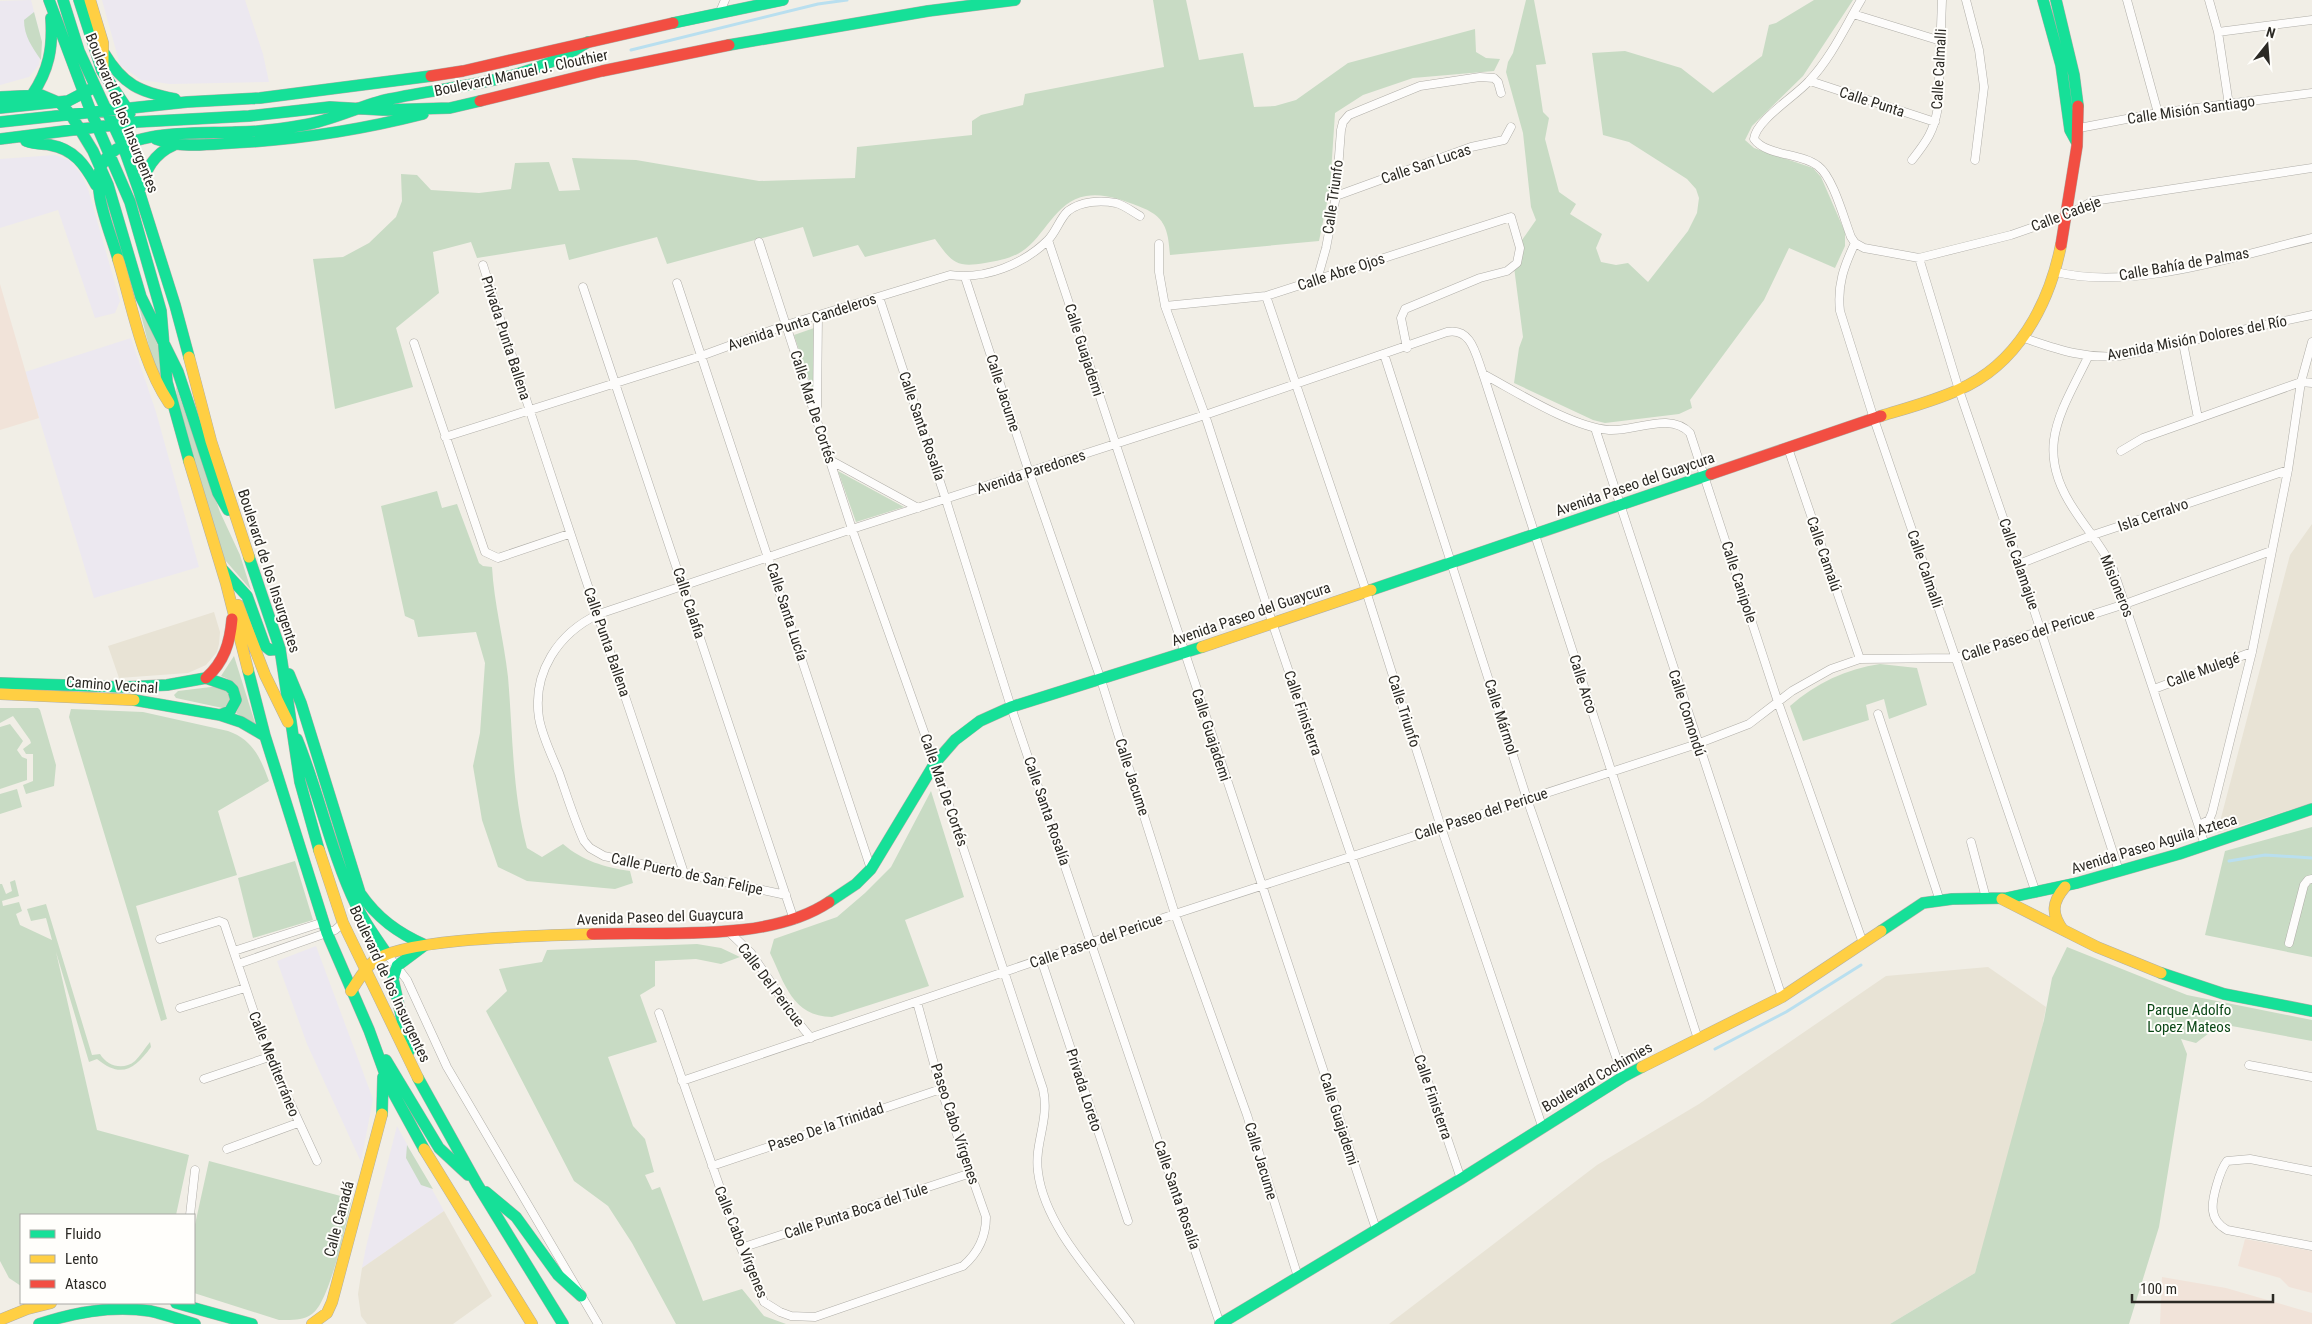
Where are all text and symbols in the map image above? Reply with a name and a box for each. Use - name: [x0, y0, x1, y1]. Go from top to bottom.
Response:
- north arrow: [2242, 20, 2292, 70]
- text: N: [2264, 24, 2277, 41]
- street label: Calle Calmalli: [1928, 28, 1950, 110]
- street label: Boulevard de los Insurgentes: [82, 30, 162, 196]
- street label: Boulevard Manuel J. Clouthier: [432, 46, 610, 100]
- street label: Calle Punta: [1837, 83, 1907, 121]
- street label: Calle Misión Santiago: [2126, 92, 2256, 128]
- street label: Calle San Lucas: [1379, 140, 1473, 188]
- street label: Calle Triunfo: [1319, 159, 1347, 235]
- street label: Calle Cadeje: [2028, 192, 2104, 236]
- street label: Calle Bahía de Palmas: [2117, 244, 2251, 284]
- street label: Calle Abre Ojos: [1295, 249, 1387, 295]
- street label: Privada Punta Ballena: [477, 274, 535, 402]
- street label: Avenida Punta Candeleros: [726, 289, 879, 355]
- street label: Calle Guajademi: [1061, 302, 1107, 398]
- street label: Avenida Misión Dolores del Río: [2106, 312, 2288, 364]
- street label: Calle Mar De Cortés: [786, 348, 840, 466]
- street label: Calle Jacume: [982, 352, 1024, 434]
- street label: Calle Santa Rosalía: [895, 369, 949, 483]
- street label: Avenida Paredones: [974, 446, 1088, 498]
- street label: Avenida Paseo del Guaycura: [1553, 448, 1717, 520]
- street label: Boulevard de los Insurgentes: [234, 487, 304, 655]
- street label: Isla Cerralvo: [2115, 495, 2191, 535]
- street label: Calle Camalú: [1803, 514, 1845, 594]
- street label: Calle Calamajue: [1995, 516, 2043, 612]
- street label: Calle Calmalli: [1903, 528, 1947, 610]
- street label: Calle Canipole: [1717, 539, 1761, 625]
- street label: Misioneros: [2096, 552, 2138, 620]
- street label: Calle Santa Lucía: [763, 561, 811, 663]
- street label: Calle Calafia: [669, 565, 709, 641]
- street label: Avenida Paseo del Guaycura: [1169, 578, 1333, 650]
- street label: Calle Punta Ballena: [580, 585, 634, 699]
- street label: Calle Paseo del Pericue: [1959, 605, 2097, 665]
- street label: Calle Mulegé: [2164, 648, 2242, 692]
- street label: Calle Arco: [1565, 652, 1601, 716]
- street label: Calle Comondú: [1665, 667, 1709, 759]
- street label: Calle Finisterra: [1280, 668, 1326, 758]
- street label: Camino Vecinal: [65, 673, 159, 697]
- street label: Calle Triunfo: [1384, 673, 1424, 749]
- street label: Calle Mármol: [1480, 677, 1522, 757]
- street label: Calle Guajademi: [1188, 687, 1234, 783]
- street label: Calle Mar De Cortés: [916, 731, 972, 849]
- street label: Calle Jacume: [1111, 736, 1153, 818]
- street label: Calle Santa Rosalía: [1020, 754, 1074, 868]
- street label: Calle Paseo del Pericue: [1412, 784, 1550, 844]
- street label: Avenida Paseo Aguila Azteca: [2069, 810, 2239, 878]
- street label: Calle Puerto de San Felipe: [609, 849, 765, 899]
- street label: Boulevard de los Insurgentes: [346, 903, 434, 1065]
- street label: Avenida Paseo del Guaycura: [576, 905, 744, 929]
- street label: Calle Paseo del Pericue: [1027, 910, 1165, 972]
- street label: Calle Del Pericue: [734, 940, 808, 1030]
- park label: Parque Adolfo Lopez Mateos: [2147, 1001, 2231, 1036]
- street label: Calle Mediterráneo: [245, 1009, 303, 1119]
- street label: Boulevard Cochimies: [1539, 1038, 1656, 1116]
- street label: Privada Loreto: [1062, 1046, 1106, 1134]
- street label: Calle Finisterra: [1410, 1052, 1456, 1142]
- street label: Paseo Cabo Vírgenes: [927, 1061, 983, 1187]
- street label: Calle Guajademi: [1316, 1071, 1362, 1167]
- street label: Paseo De la Trinidad: [766, 1099, 886, 1155]
- street label: Calle Jacume: [1241, 1120, 1281, 1202]
- street label: Calle Santa Rosalía: [1150, 1138, 1204, 1252]
- street label: Calle Canadá: [320, 1179, 358, 1259]
- street label: Calle Punta Boca del Tule: [782, 1179, 930, 1243]
- street label: Calle Cabo Vírgenes: [710, 1183, 772, 1301]
- legend: [20, 1214, 195, 1304]
- text: Fluido: [65, 1225, 101, 1243]
- text: Lento: [65, 1250, 98, 1268]
- scale bar: [2132, 1272, 2273, 1304]
- text: Atasco: [65, 1275, 106, 1293]
- text: 100 m: [2140, 1280, 2177, 1298]

